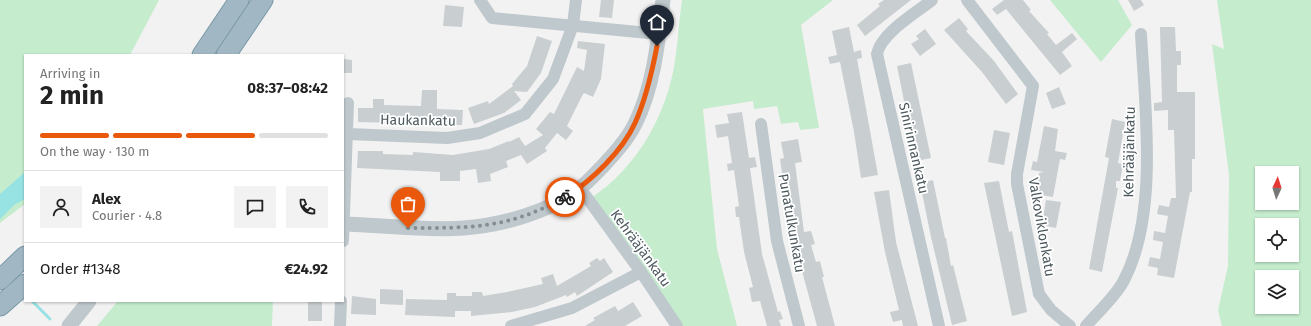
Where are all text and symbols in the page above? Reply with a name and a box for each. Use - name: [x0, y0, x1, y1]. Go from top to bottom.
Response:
- pin: [640, 5, 674, 46]
- icon: home: [646, 11, 668, 33]
- text: Arriving in: [40, 66, 100, 81]
- text: 08:37–08:42: [247, 79, 328, 97]
- text: 2 min: [40, 80, 104, 111]
- street label: Sinirinnankatu: [895, 101, 932, 195]
- street label: Kehrääjänkatu: [1120, 106, 1139, 198]
- street label: Haukankatu: [380, 111, 456, 130]
- text: On the way · 130 m: [40, 144, 149, 159]
- north arrow: [1255, 166, 1299, 210]
- map controls: [1255, 166, 1299, 314]
- street label: Punatulkunkatu: [774, 172, 809, 274]
- street label: Valkoviklonkatu: [1024, 176, 1059, 278]
- courier: [545, 177, 585, 217]
- button: person: [40, 186, 82, 228]
- button: chat: [234, 186, 276, 228]
- button: phone: [286, 186, 328, 228]
- icon: bike: [554, 186, 576, 208]
- pin: [391, 187, 425, 228]
- text: Alex: [92, 190, 121, 208]
- icon: bag: [397, 193, 419, 215]
- street label: Kehrääjänkatu: [607, 206, 674, 290]
- text: Courier · 4.8: [92, 208, 162, 223]
- button: locate: [1255, 218, 1299, 262]
- text: Order #1348: [40, 260, 121, 278]
- text: €24.92: [284, 260, 328, 278]
- button: layers: [1255, 270, 1299, 314]

